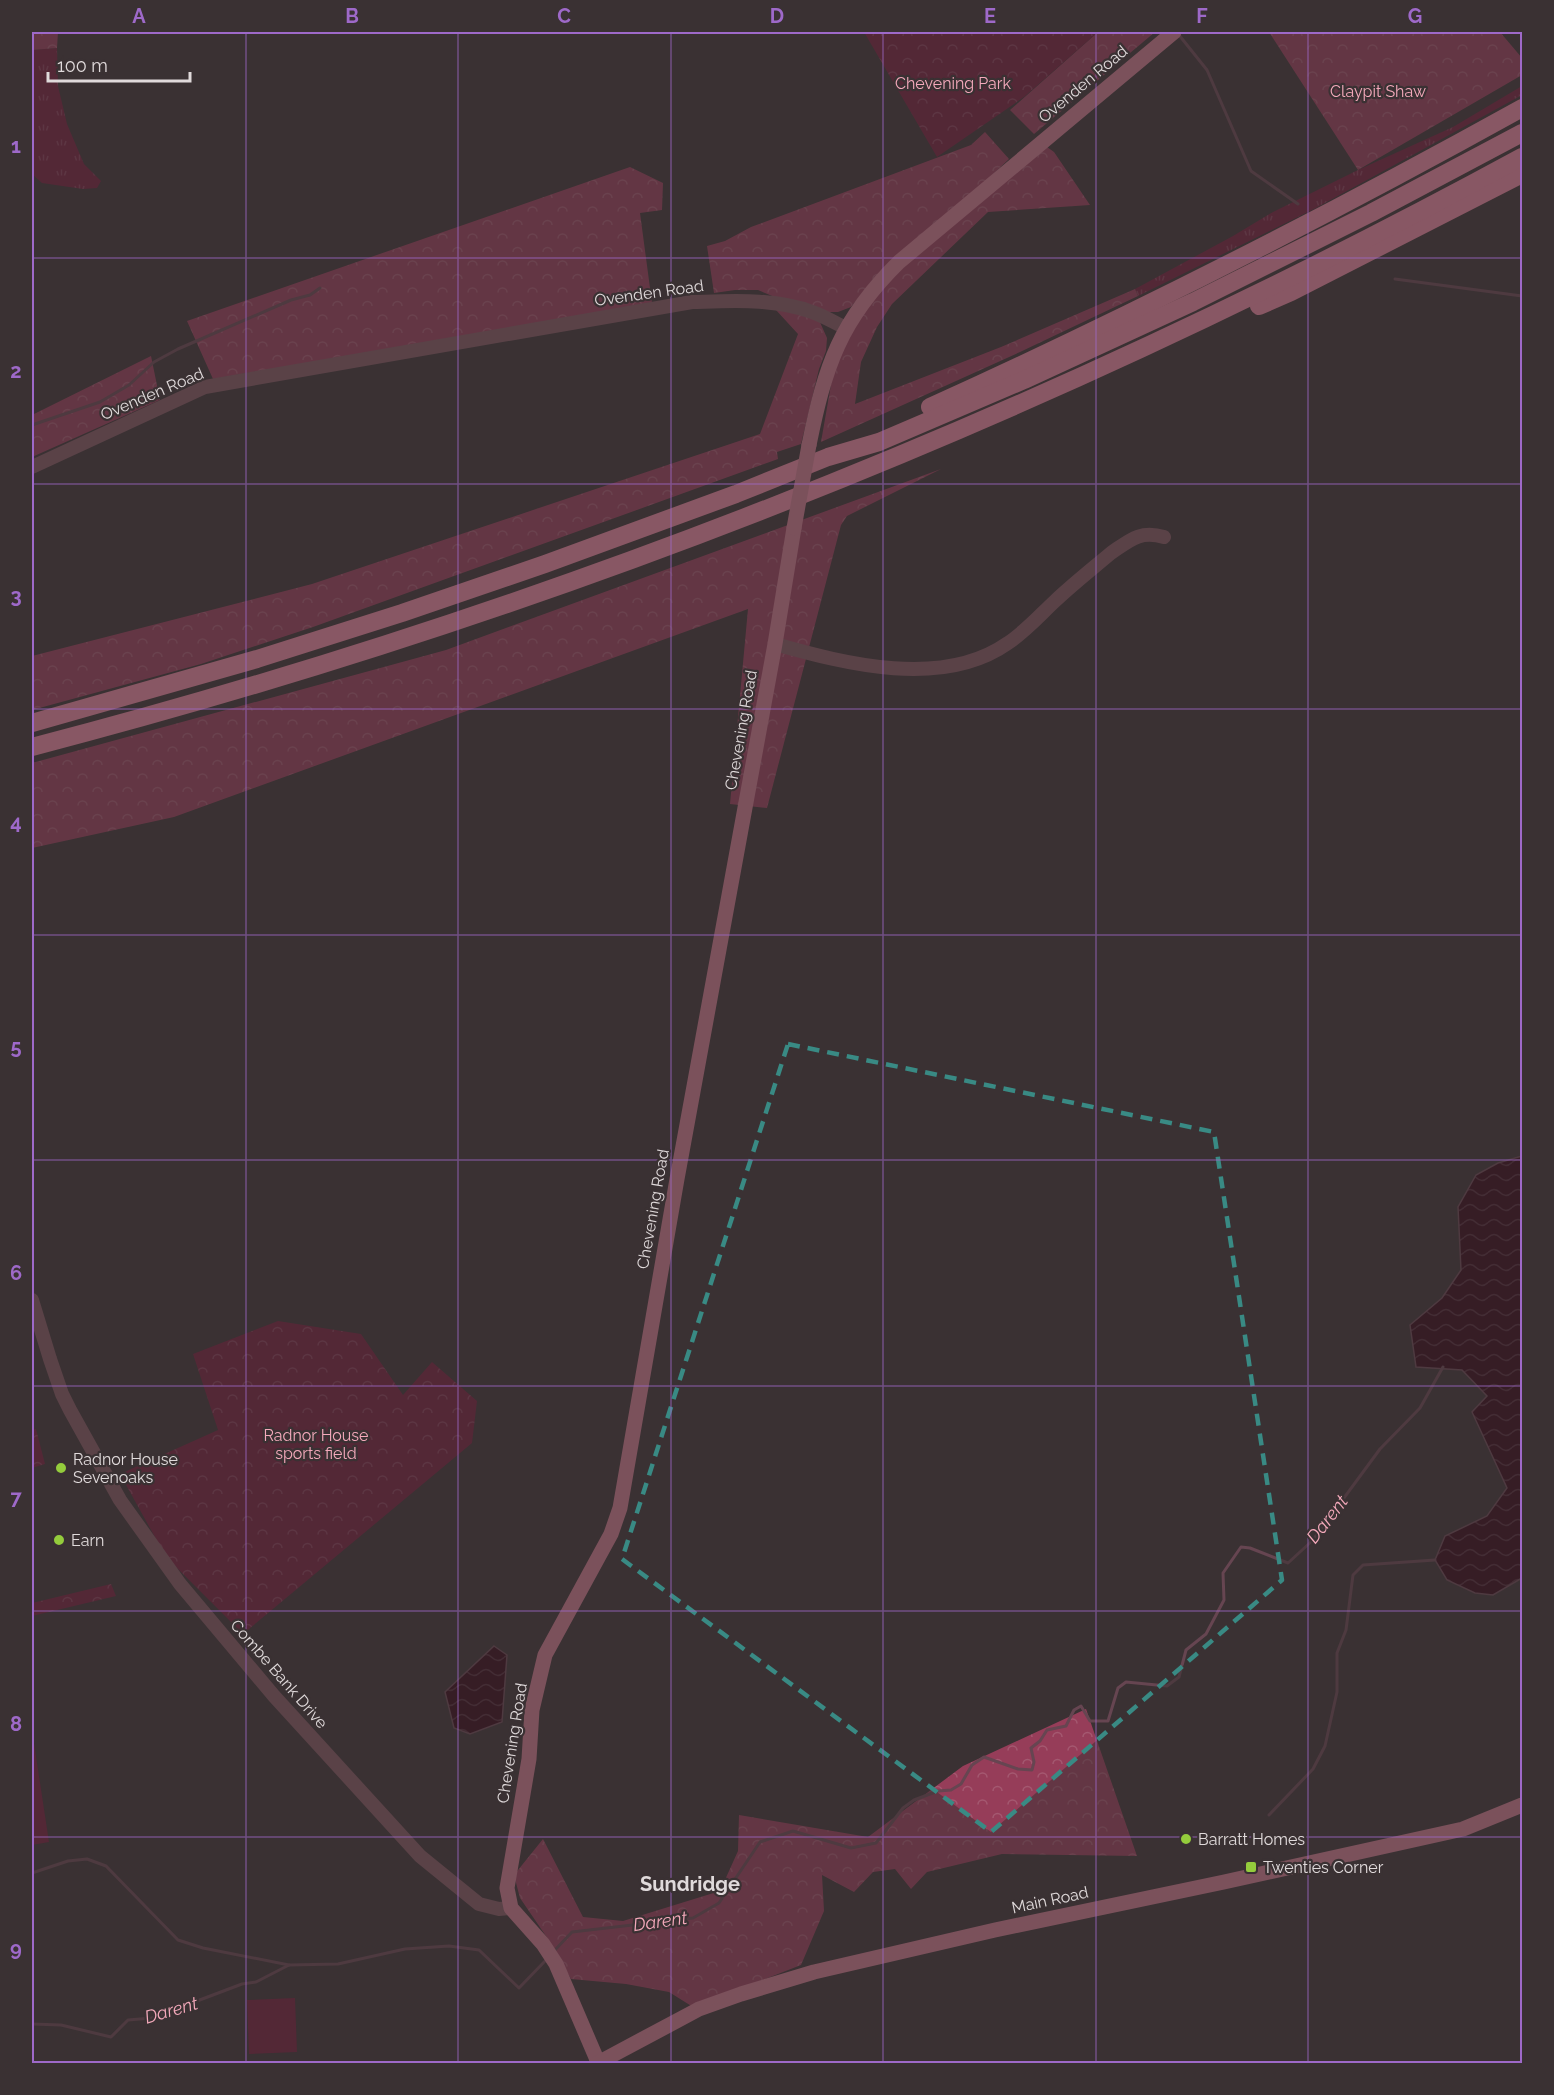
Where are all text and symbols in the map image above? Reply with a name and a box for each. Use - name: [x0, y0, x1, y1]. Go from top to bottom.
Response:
- text: A: [132, 4, 146, 28]
- text: B: [345, 4, 359, 28]
- text: C: [557, 4, 571, 28]
- text: D: [770, 4, 784, 28]
- text: E: [984, 4, 996, 28]
- text: F: [1196, 4, 1208, 28]
- text: G: [1408, 4, 1422, 28]
- street label: Ovenden Road: [1035, 41, 1131, 127]
- scale bar: [48, 45, 190, 83]
- text: 100 m: [57, 55, 108, 76]
- park label: Chevening Park: [895, 74, 1011, 93]
- park label: Claypit Shaw: [1330, 82, 1426, 101]
- text: 1: [11, 134, 21, 158]
- street label: Ovenden Road: [593, 276, 705, 310]
- text: 2: [10, 359, 22, 383]
- street label: Ovenden Road: [98, 364, 206, 424]
- text: 3: [10, 584, 22, 608]
- street label: Chevening Road: [721, 668, 761, 792]
- text: 4: [10, 810, 22, 834]
- text: 5: [10, 1035, 22, 1059]
- street label: Chevening Road: [633, 1147, 673, 1271]
- text: 6: [10, 1261, 22, 1285]
- park label: Radnor House sports field: [264, 1426, 369, 1463]
- place label: Radnor House Sevenoaks: [73, 1450, 178, 1487]
- marker: Radnor House Sevenoaks: [54, 1461, 68, 1475]
- text: 7: [10, 1486, 22, 1510]
- water label: Darent: [1302, 1491, 1352, 1547]
- place label: Earn: [71, 1531, 104, 1550]
- marker: Earn: [52, 1533, 66, 1547]
- street label: Combe Bank Drive: [227, 1616, 331, 1732]
- street label: Chevening Road: [493, 1681, 531, 1805]
- text: 8: [10, 1712, 22, 1736]
- place label: Barratt Homes: [1198, 1830, 1305, 1849]
- marker: Barratt Homes: [1179, 1832, 1193, 1846]
- place label: Twenties Corner: [1263, 1858, 1384, 1877]
- marker: Twenties Corner: [1244, 1860, 1258, 1874]
- district label: Sundridge: [640, 1872, 740, 1896]
- street label: Main Road: [1010, 1883, 1090, 1917]
- water label: Darent: [632, 1907, 689, 1935]
- text: 9: [10, 1937, 22, 1961]
- water label: Darent: [142, 1992, 200, 2028]

